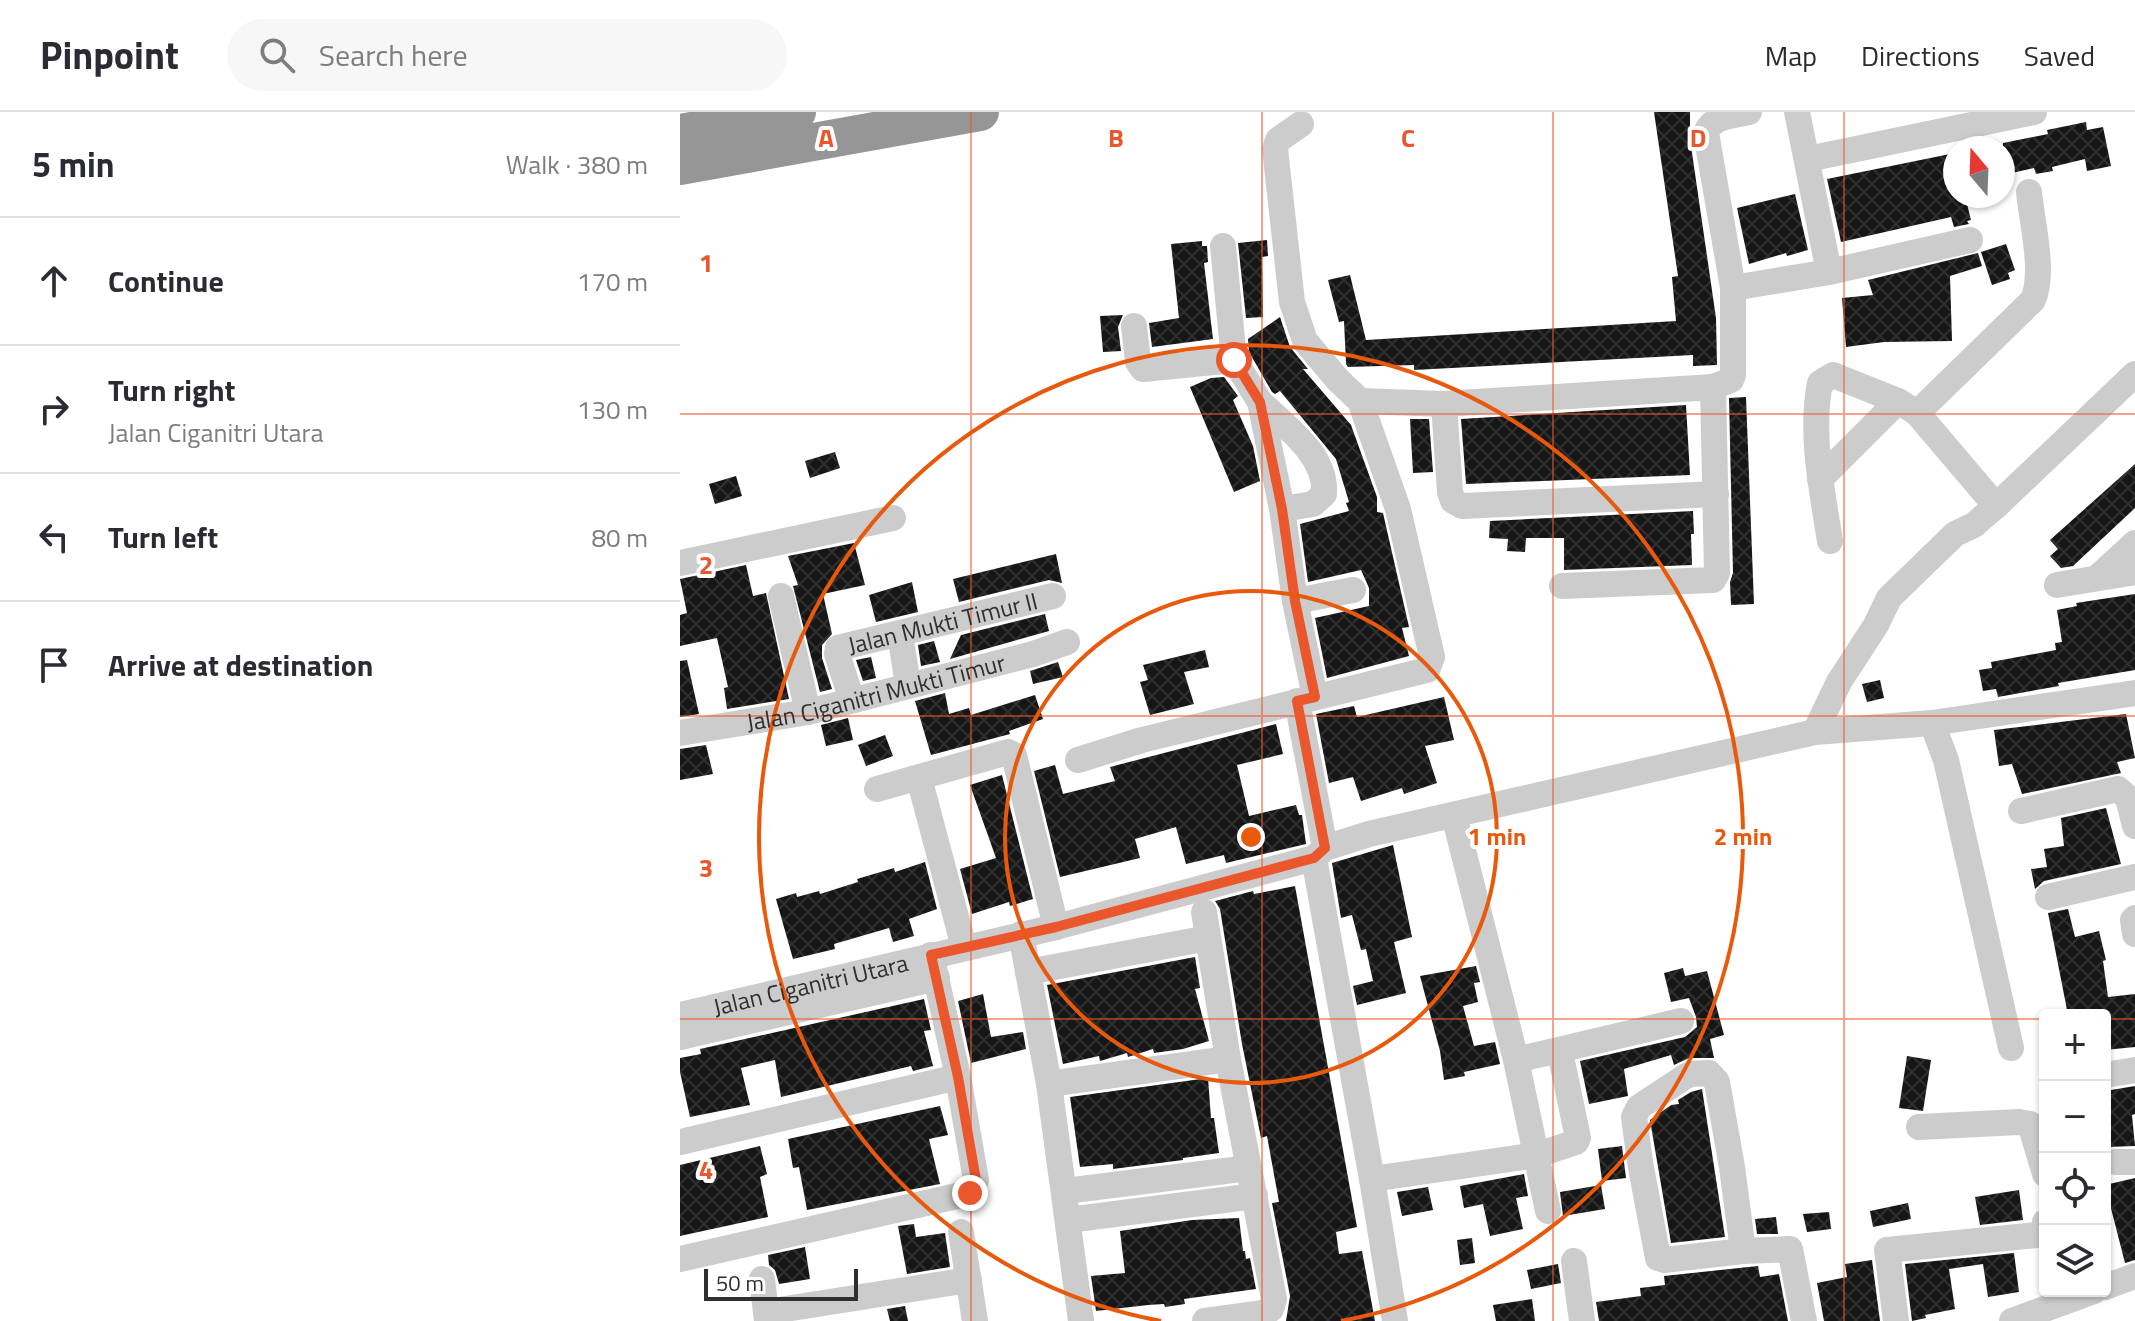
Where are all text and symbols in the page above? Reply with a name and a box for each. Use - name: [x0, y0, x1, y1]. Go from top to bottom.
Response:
- search box: [227, 19, 787, 91]
- text: Pinpoint: [40, 26, 179, 84]
- text: Search here: [319, 32, 468, 78]
- icon: search: [255, 33, 299, 77]
- text: Map: [1765, 34, 1817, 77]
- text: Directions: [1861, 34, 1980, 77]
- text: Saved: [2024, 34, 2095, 77]
- text: A: [818, 118, 834, 157]
- text: B: [1108, 118, 1124, 157]
- text: C: [1401, 118, 1415, 157]
- text: D: [1690, 118, 1706, 157]
- north arrow: [1943, 136, 2015, 208]
- text: 5 min: [32, 138, 115, 190]
- text: Walk · 380 m: [506, 145, 648, 184]
- text: 1: [699, 243, 713, 282]
- text: Continue: [108, 258, 224, 304]
- icon: ahead: [32, 259, 76, 303]
- text: 170 m: [577, 262, 648, 301]
- route start: [1216, 342, 1252, 378]
- text: Turn right: [108, 367, 236, 413]
- icon: right: [32, 387, 76, 431]
- text: 130 m: [577, 390, 648, 429]
- text: Jalan Ciganitri Utara: [108, 413, 324, 452]
- text: Turn left: [108, 514, 218, 560]
- icon: left: [32, 515, 76, 559]
- text: 80 m: [591, 518, 648, 557]
- text: 2: [699, 545, 713, 584]
- street label: Jalan Mukti Timur II: [844, 582, 1041, 663]
- text: Arrive at destination: [108, 642, 373, 688]
- icon: arrive: [32, 643, 76, 687]
- street label: Jalan Ciganitri Mukti Timur: [744, 644, 1009, 740]
- text: 1 min: [1468, 818, 1526, 854]
- text: 2 min: [1714, 818, 1772, 854]
- centre of rings: [1237, 823, 1265, 851]
- text: 3: [699, 848, 713, 887]
- street label: Jalan Ciganitri Utara: [709, 944, 912, 1025]
- map controls: [2039, 1009, 2111, 1297]
- button: +: [2039, 1009, 2111, 1081]
- button: −: [2039, 1081, 2111, 1153]
- text: 4: [699, 1150, 713, 1189]
- button: locate: [2039, 1153, 2111, 1225]
- route end: [952, 1175, 988, 1211]
- button: layers: [2039, 1225, 2111, 1297]
- scale bar: [704, 1265, 858, 1301]
- text: 50 m: [716, 1266, 764, 1300]

